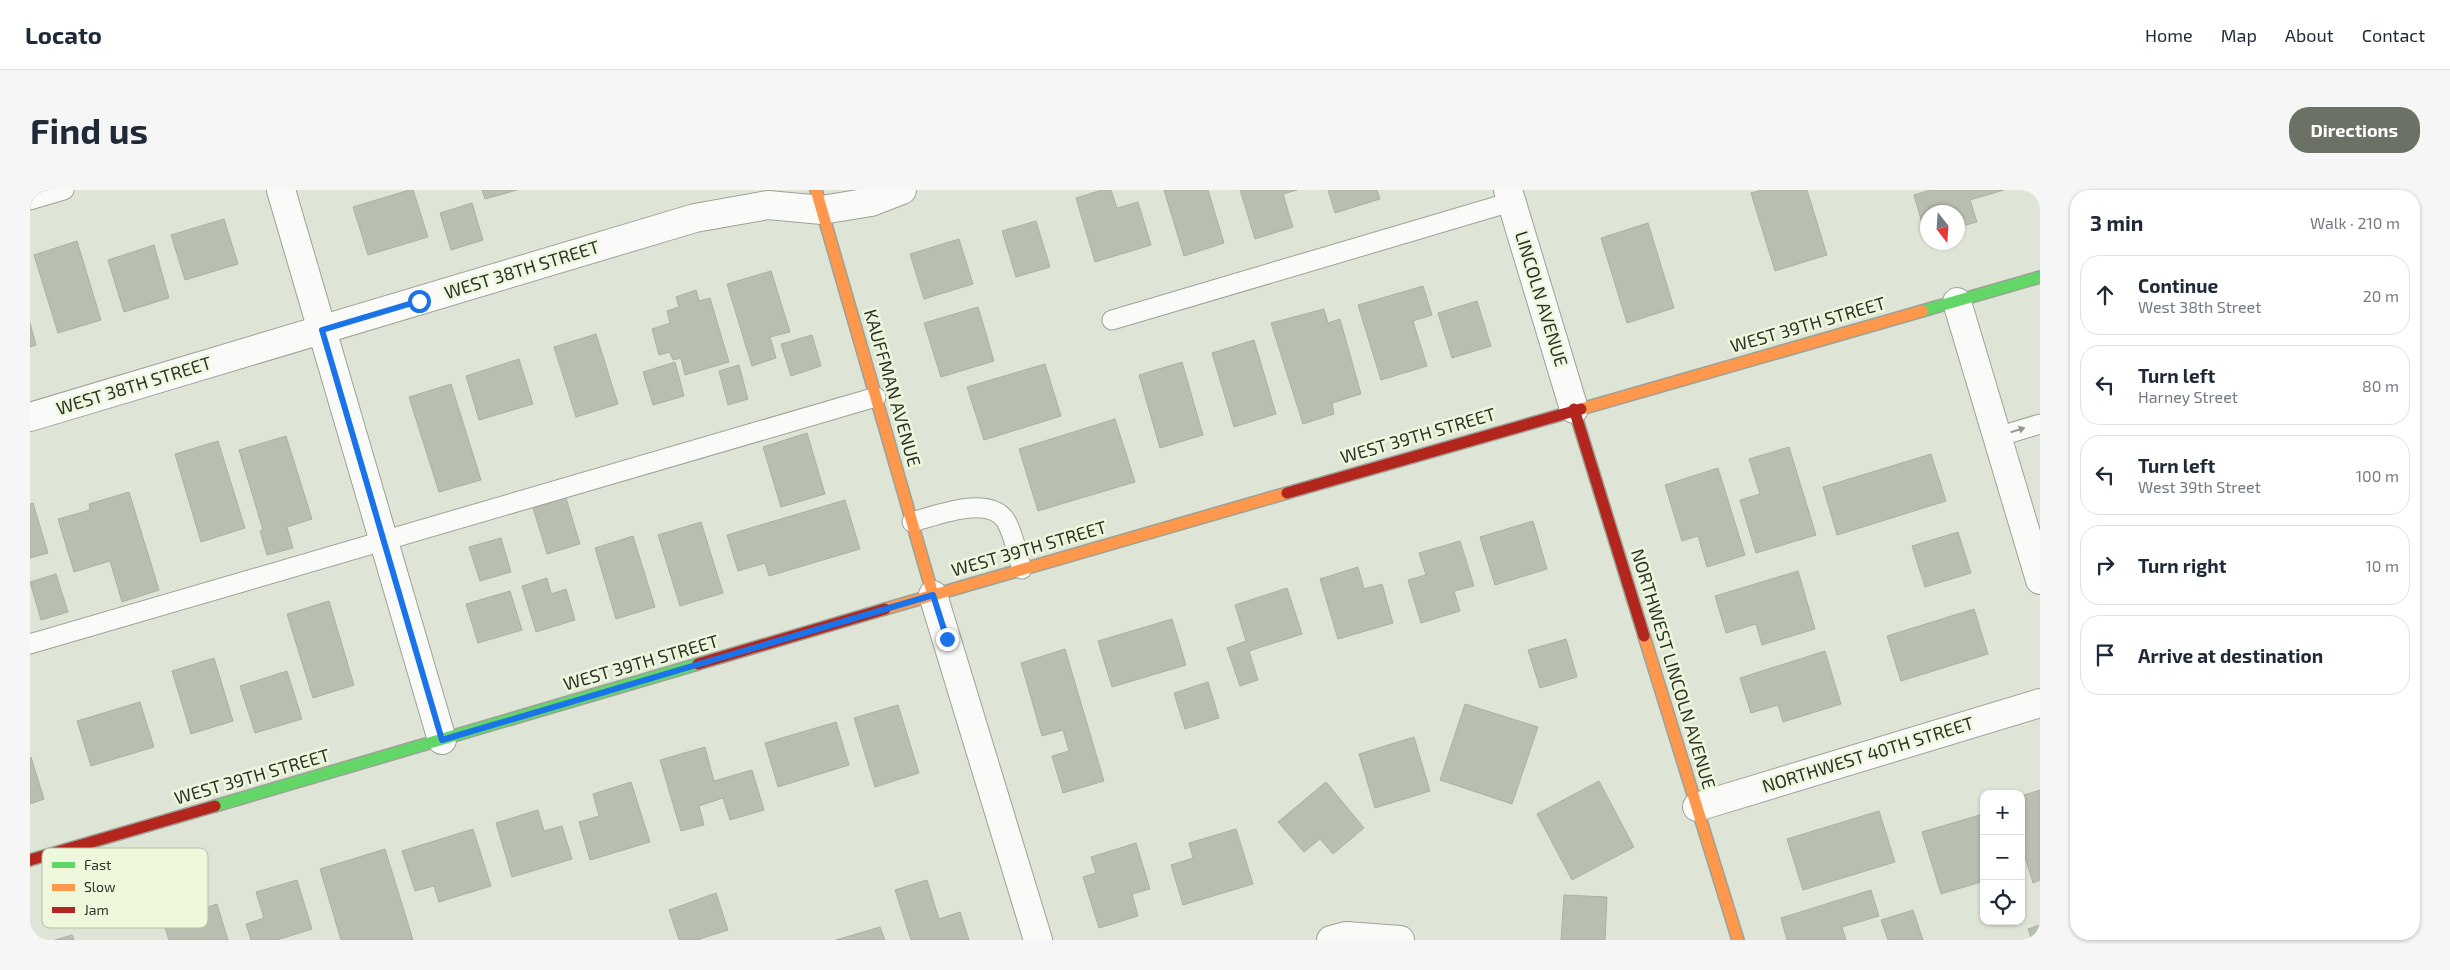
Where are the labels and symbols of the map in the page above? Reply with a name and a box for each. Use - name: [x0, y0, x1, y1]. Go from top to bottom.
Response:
- north arrow: [1920, 205, 1965, 250]
- street label: LINCOLN AVENUE: [1511, 228, 1573, 369]
- street label: WEST 38TH STREET: [441, 235, 602, 303]
- route start: [408, 290, 431, 313]
- street label: WEST 39TH STREET: [1728, 291, 1888, 357]
- street label: KAUFFMAN AVENUE: [860, 306, 926, 469]
- street label: WEST 38TH STREET: [53, 351, 214, 419]
- street label: WEST 39TH STREET: [1338, 402, 1498, 468]
- one-way arrow: [2011, 426, 2026, 434]
- street label: WEST 39TH STREET: [949, 515, 1109, 581]
- street label: NORTHWEST LINCOLN AVENUE: [1627, 546, 1721, 791]
- route end: [936, 628, 959, 651]
- street label: WEST 39TH STREET: [561, 629, 721, 695]
- street label: NORTHWEST 40TH STREET: [1759, 711, 1977, 797]
- street label: WEST 39TH STREET: [172, 743, 332, 809]
- legend: [42, 848, 208, 928]
- text: Fast: [84, 856, 111, 873]
- text: Slow: [84, 878, 116, 895]
- text: Jam: [84, 901, 109, 918]

